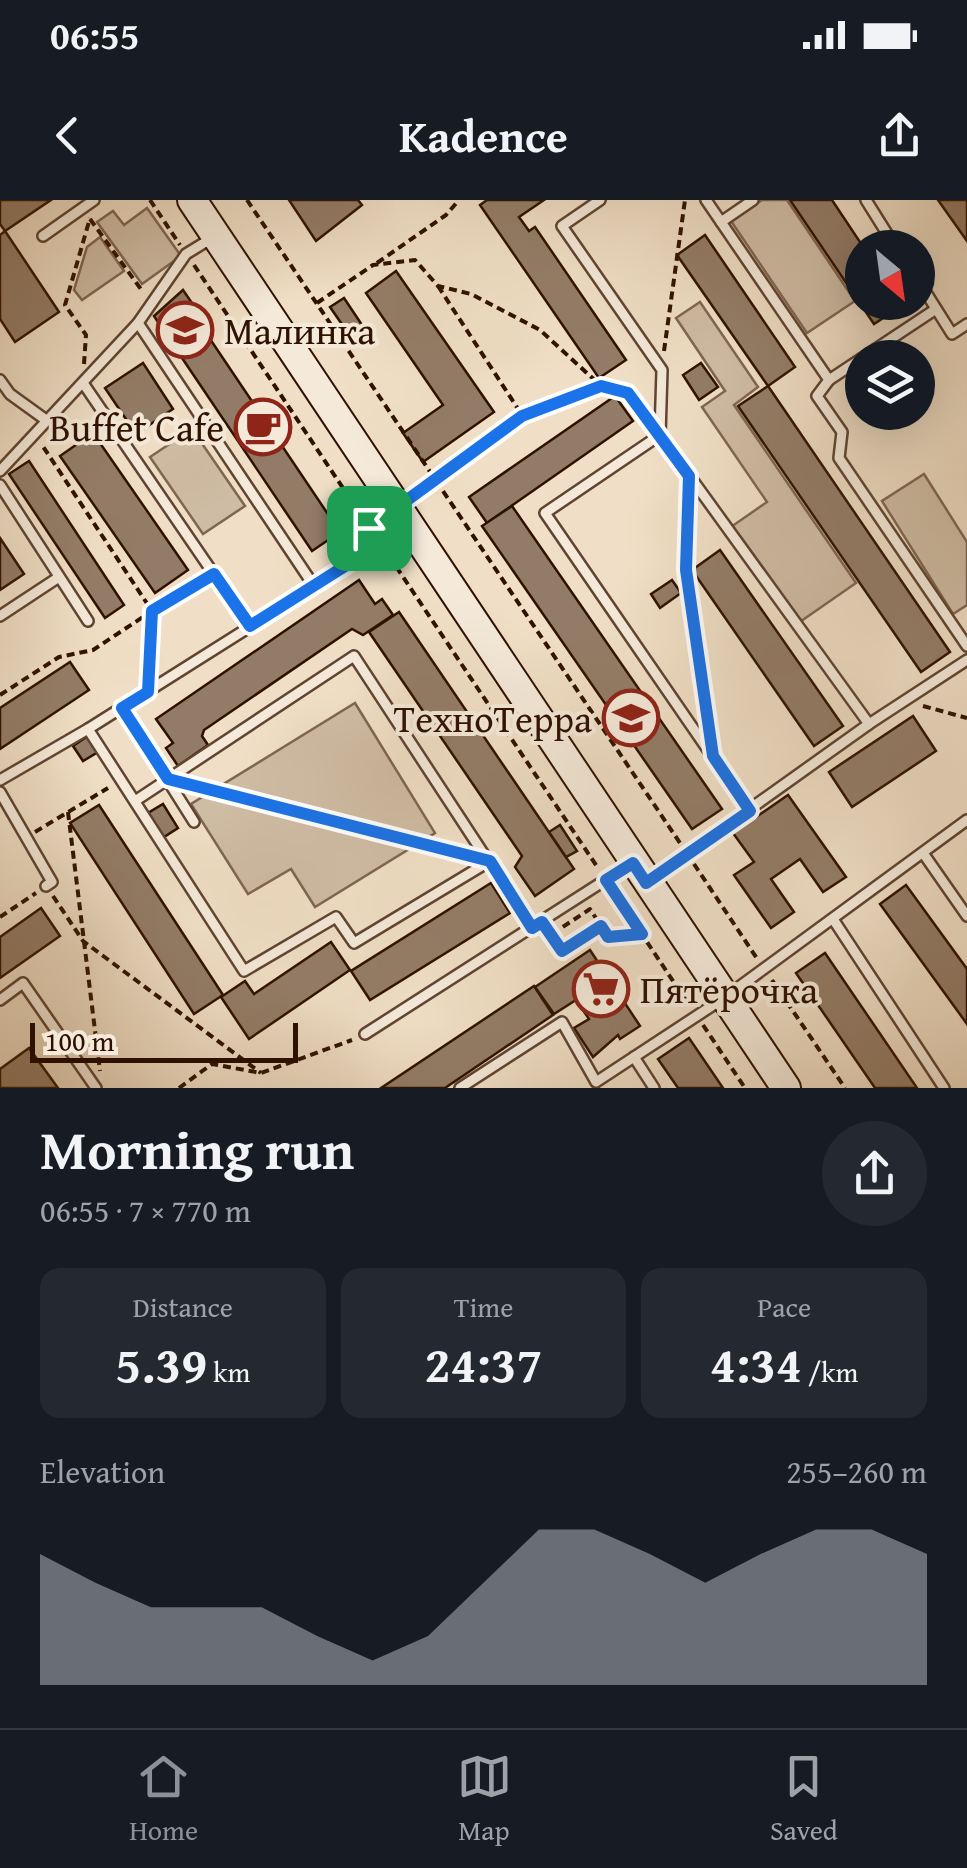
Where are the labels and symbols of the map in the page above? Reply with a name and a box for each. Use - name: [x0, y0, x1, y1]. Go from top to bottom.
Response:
- north arrow: [845, 230, 935, 320]
- school or university icon: Малинка: [155, 300, 215, 360]
- place label: Малинка: [224, 302, 375, 358]
- cafe icon: Buffet Cafe: [233, 397, 293, 457]
- place label: Buffet Cafe: [49, 399, 224, 455]
- pin: [327, 486, 412, 571]
- school or university icon: ТехноТерра: [601, 688, 661, 748]
- place label: ТехноТерра: [394, 690, 592, 746]
- supermarket icon: Пятёрочка: [571, 959, 631, 1019]
- place label: Пятёрочка: [640, 961, 818, 1017]
- scale bar: [30, 1018, 298, 1063]

